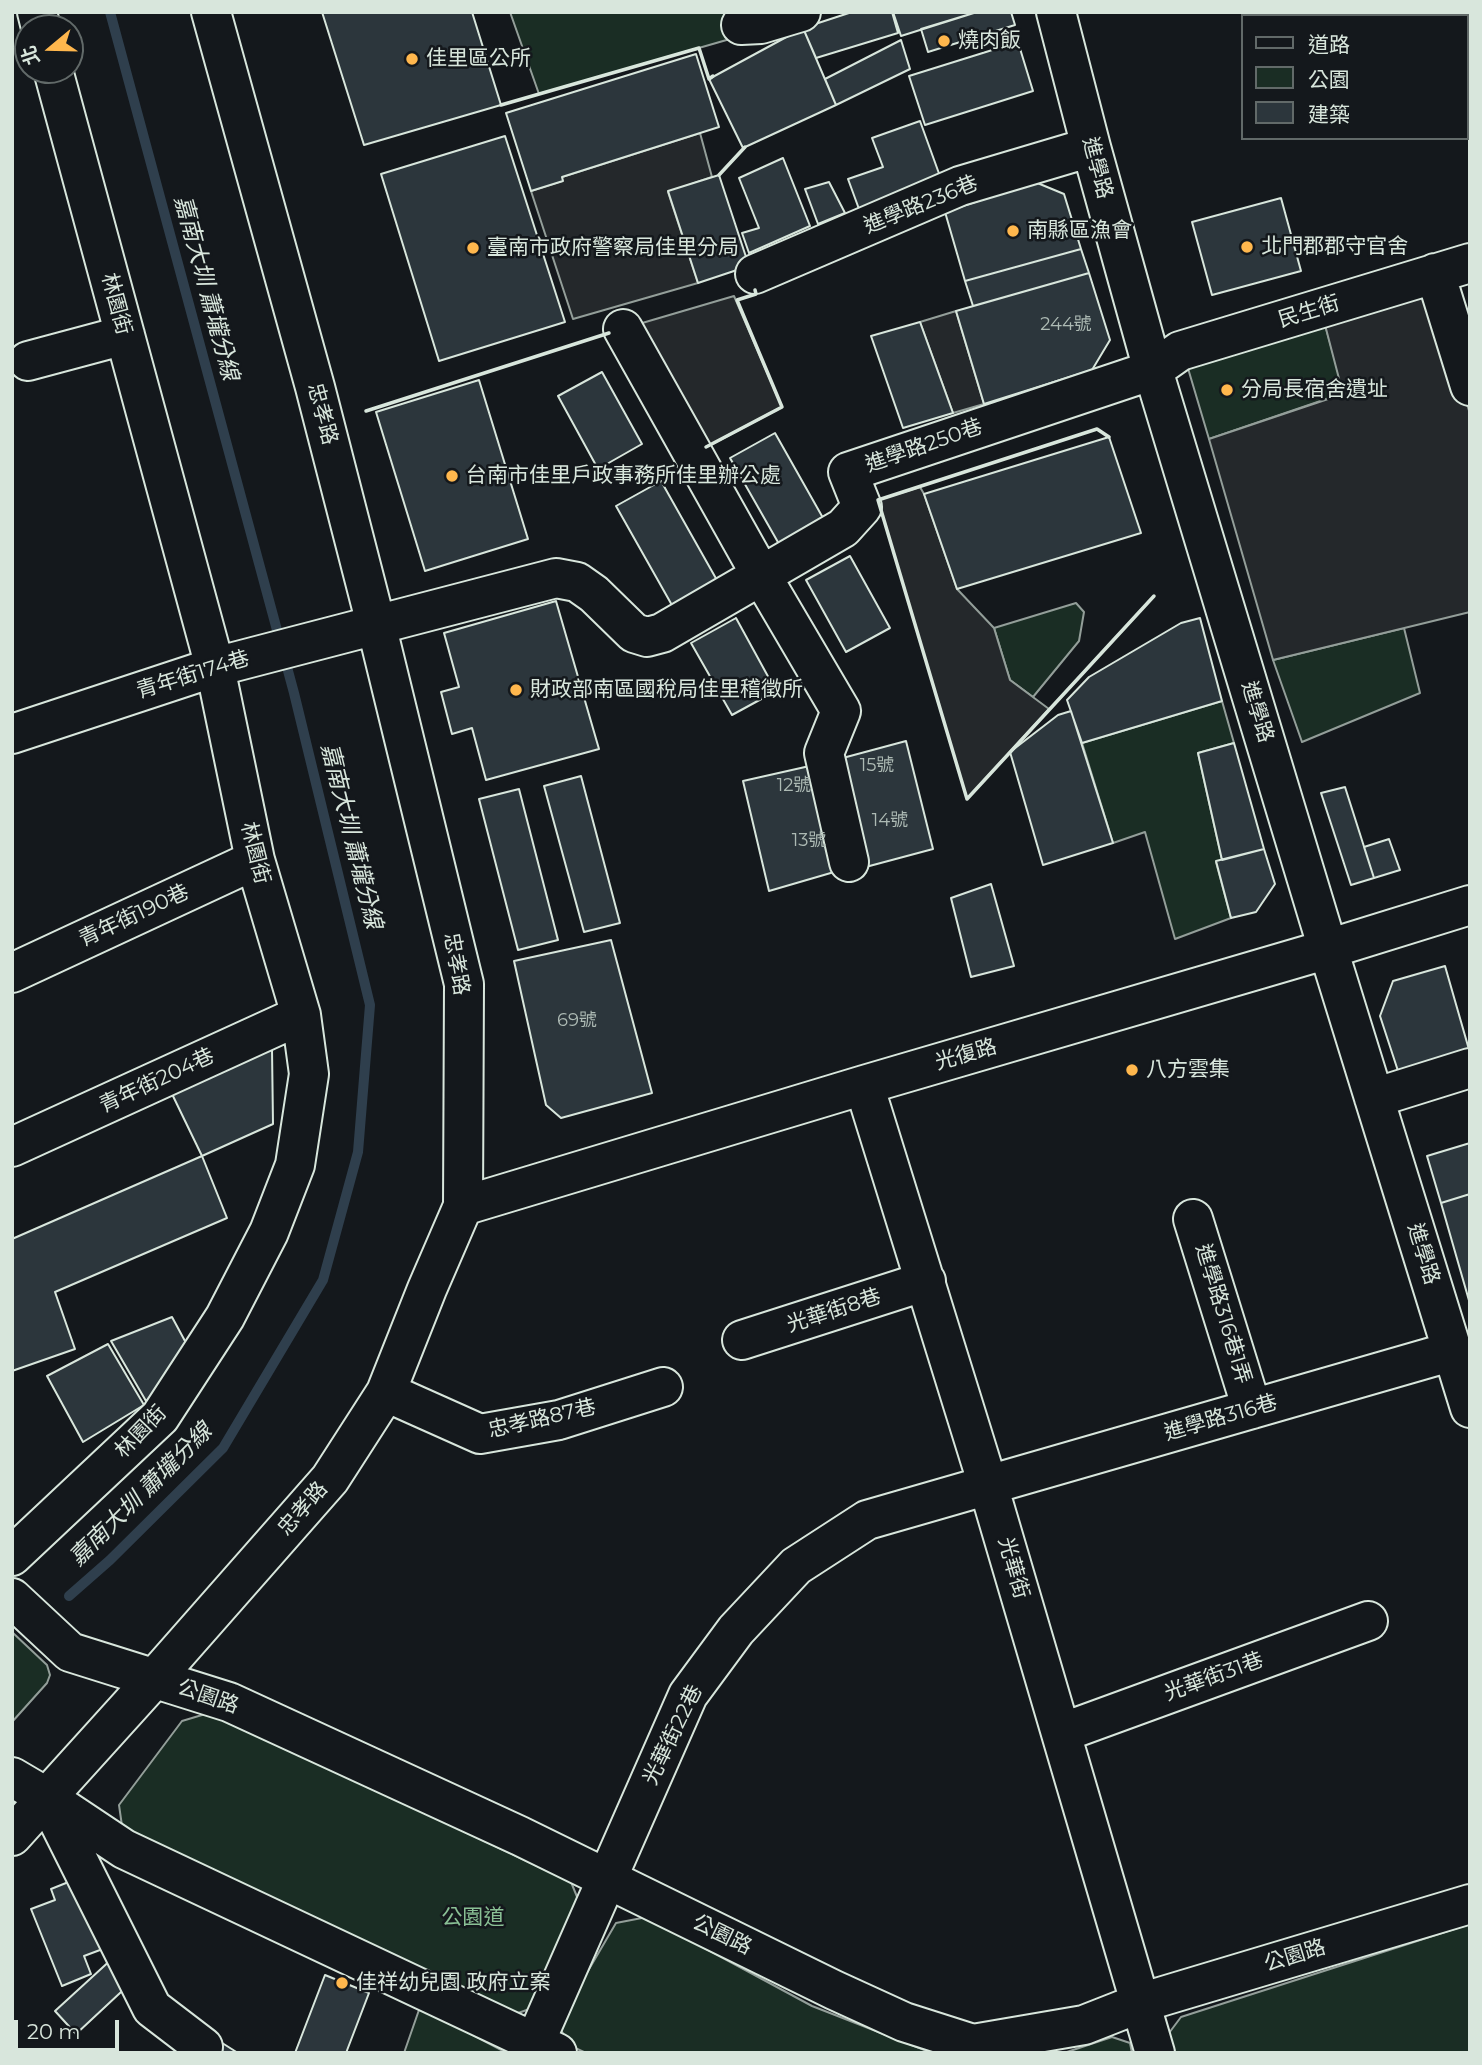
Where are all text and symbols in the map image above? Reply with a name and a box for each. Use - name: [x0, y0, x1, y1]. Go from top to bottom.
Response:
- north arrow: [14, 14, 84, 84]
- legend: [1240, 14, 1468, 140]
- place label: 燒肉飯: [958, 28, 1021, 54]
- text: 道路: [1308, 32, 1350, 57]
- marker: 燒肉飯: [936, 33, 952, 49]
- text: 北: [17, 43, 45, 68]
- place label: 佳里區公所: [426, 46, 531, 72]
- marker: 佳里區公所: [404, 51, 420, 67]
- text: 公園: [1308, 67, 1350, 92]
- text: 建築: [1308, 102, 1350, 127]
- street label: 進學路: [1077, 134, 1117, 202]
- street label: 進學路236巷: [860, 171, 982, 239]
- water label: 嘉南大圳 蕭壠分線: [168, 193, 244, 383]
- place label: 南縣區漁會: [1027, 218, 1132, 244]
- marker: 南縣區漁會: [1005, 223, 1021, 239]
- place label: 北門郡郡守官舍: [1261, 234, 1408, 260]
- place label: 臺南市政府警察局佳里分局: [487, 235, 739, 261]
- marker: 北門郡郡守官舍: [1239, 239, 1255, 255]
- marker: 臺南市政府警察局佳里分局: [465, 240, 481, 256]
- street label: 林園街: [96, 270, 136, 338]
- street label: 民生街: [1275, 291, 1343, 333]
- house number: 244號: [1040, 314, 1092, 336]
- place label: 分局長宿舍遺址: [1241, 377, 1388, 403]
- street label: 忠孝路: [302, 380, 342, 448]
- marker: 分局長宿舍遺址: [1219, 382, 1235, 398]
- street label: 進學路250巷: [862, 414, 986, 478]
- place label: 台南市佳里戶政事務所佳里辦公處: [466, 463, 781, 489]
- marker: 台南市佳里戶政事務所佳里辦公處: [444, 468, 460, 484]
- street label: 青年街174巷: [134, 646, 252, 704]
- place label: 財政部南區國稅局佳里稽徵所: [530, 677, 803, 703]
- street label: 進學路: [1236, 678, 1278, 746]
- marker: 財政部南區國稅局佳里稽徵所: [508, 682, 524, 698]
- water label: 嘉南大圳 蕭壠分線: [315, 740, 387, 932]
- house number: 15號: [860, 755, 894, 777]
- house number: 12號: [777, 775, 811, 797]
- house number: 14號: [872, 810, 908, 832]
- street label: 林園街: [235, 819, 275, 887]
- house number: 13號: [792, 830, 826, 852]
- street label: 青年街190巷: [75, 880, 193, 952]
- street label: 忠孝路: [438, 931, 474, 997]
- house number: 69號: [557, 1010, 597, 1032]
- street label: 光復路: [932, 1034, 1000, 1076]
- street label: 青年街204巷: [96, 1043, 218, 1119]
- place label: 八方雲集: [1146, 1057, 1230, 1083]
- marker: 八方雲集: [1124, 1062, 1140, 1078]
- street label: 進學路: [1402, 1220, 1444, 1288]
- street label: 進學路316巷1弄: [1190, 1241, 1256, 1387]
- street label: 光華街8巷: [784, 1284, 884, 1338]
- street label: 進學路316巷: [1162, 1390, 1280, 1446]
- street label: 忠孝路87巷: [486, 1394, 598, 1444]
- street label: 林園街: [110, 1401, 172, 1463]
- water label: 嘉南大圳 蕭壠分線: [64, 1418, 218, 1572]
- street label: 忠孝路: [273, 1477, 333, 1541]
- street label: 光華街: [992, 1534, 1034, 1602]
- street label: 光華街31巷: [1161, 1647, 1267, 1707]
- street label: 公園路: [174, 1675, 242, 1719]
- street label: 光華街22巷: [638, 1681, 708, 1789]
- park label: 公園道: [442, 1905, 504, 1931]
- street label: 公園路: [688, 1910, 756, 1960]
- street label: 公園路: [1261, 1935, 1329, 1977]
- place label: 佳祥幼兒園 政府立案: [356, 1970, 551, 1996]
- marker: 佳祥幼兒園 政府立案: [334, 1975, 350, 1991]
- scale bar: [18, 2006, 122, 2050]
- text: 20 m: [27, 2019, 81, 2044]

